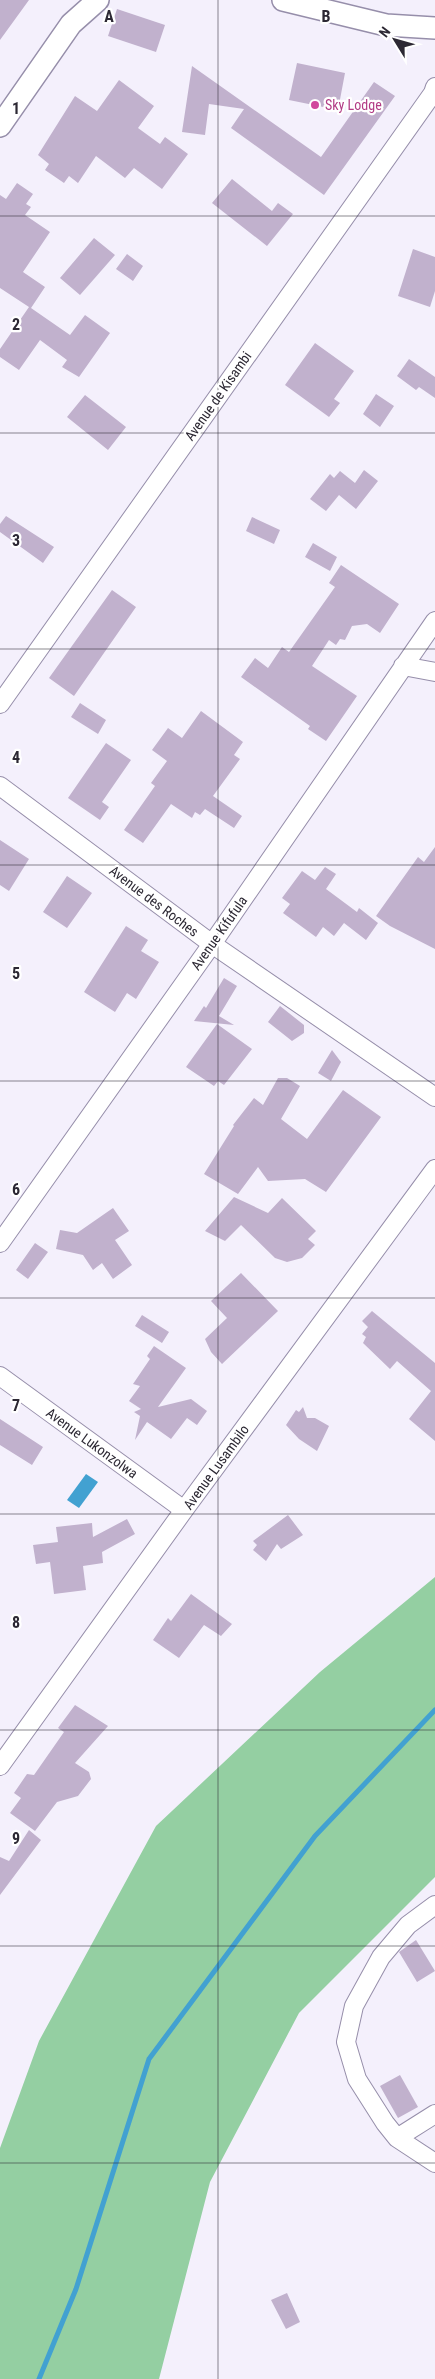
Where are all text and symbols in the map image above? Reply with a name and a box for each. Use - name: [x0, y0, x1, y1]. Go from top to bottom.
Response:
- text: A: [104, 7, 114, 26]
- text: B: [322, 7, 331, 26]
- north arrow: [370, 15, 420, 65]
- text: N: [376, 24, 394, 40]
- place label: Sky Lodge: [325, 97, 382, 113]
- text: 1: [12, 99, 20, 118]
- marker: Sky Lodge: [309, 99, 321, 111]
- text: 2: [12, 315, 20, 334]
- street label: Avenue de Kisambi: [181, 348, 255, 444]
- text: 3: [12, 531, 20, 550]
- text: 4: [12, 748, 20, 767]
- street label: Avenue des Roches: [106, 862, 202, 940]
- street label: Avenue Kifufula: [188, 893, 250, 973]
- text: 5: [12, 964, 20, 983]
- text: 6: [12, 1180, 20, 1199]
- text: 7: [12, 1396, 20, 1415]
- street label: Avenue Lukonzolwa: [43, 1405, 141, 1481]
- street label: Avenue Lusambilo: [180, 1422, 252, 1512]
- text: 8: [12, 1613, 20, 1632]
- text: 9: [12, 1829, 20, 1848]

